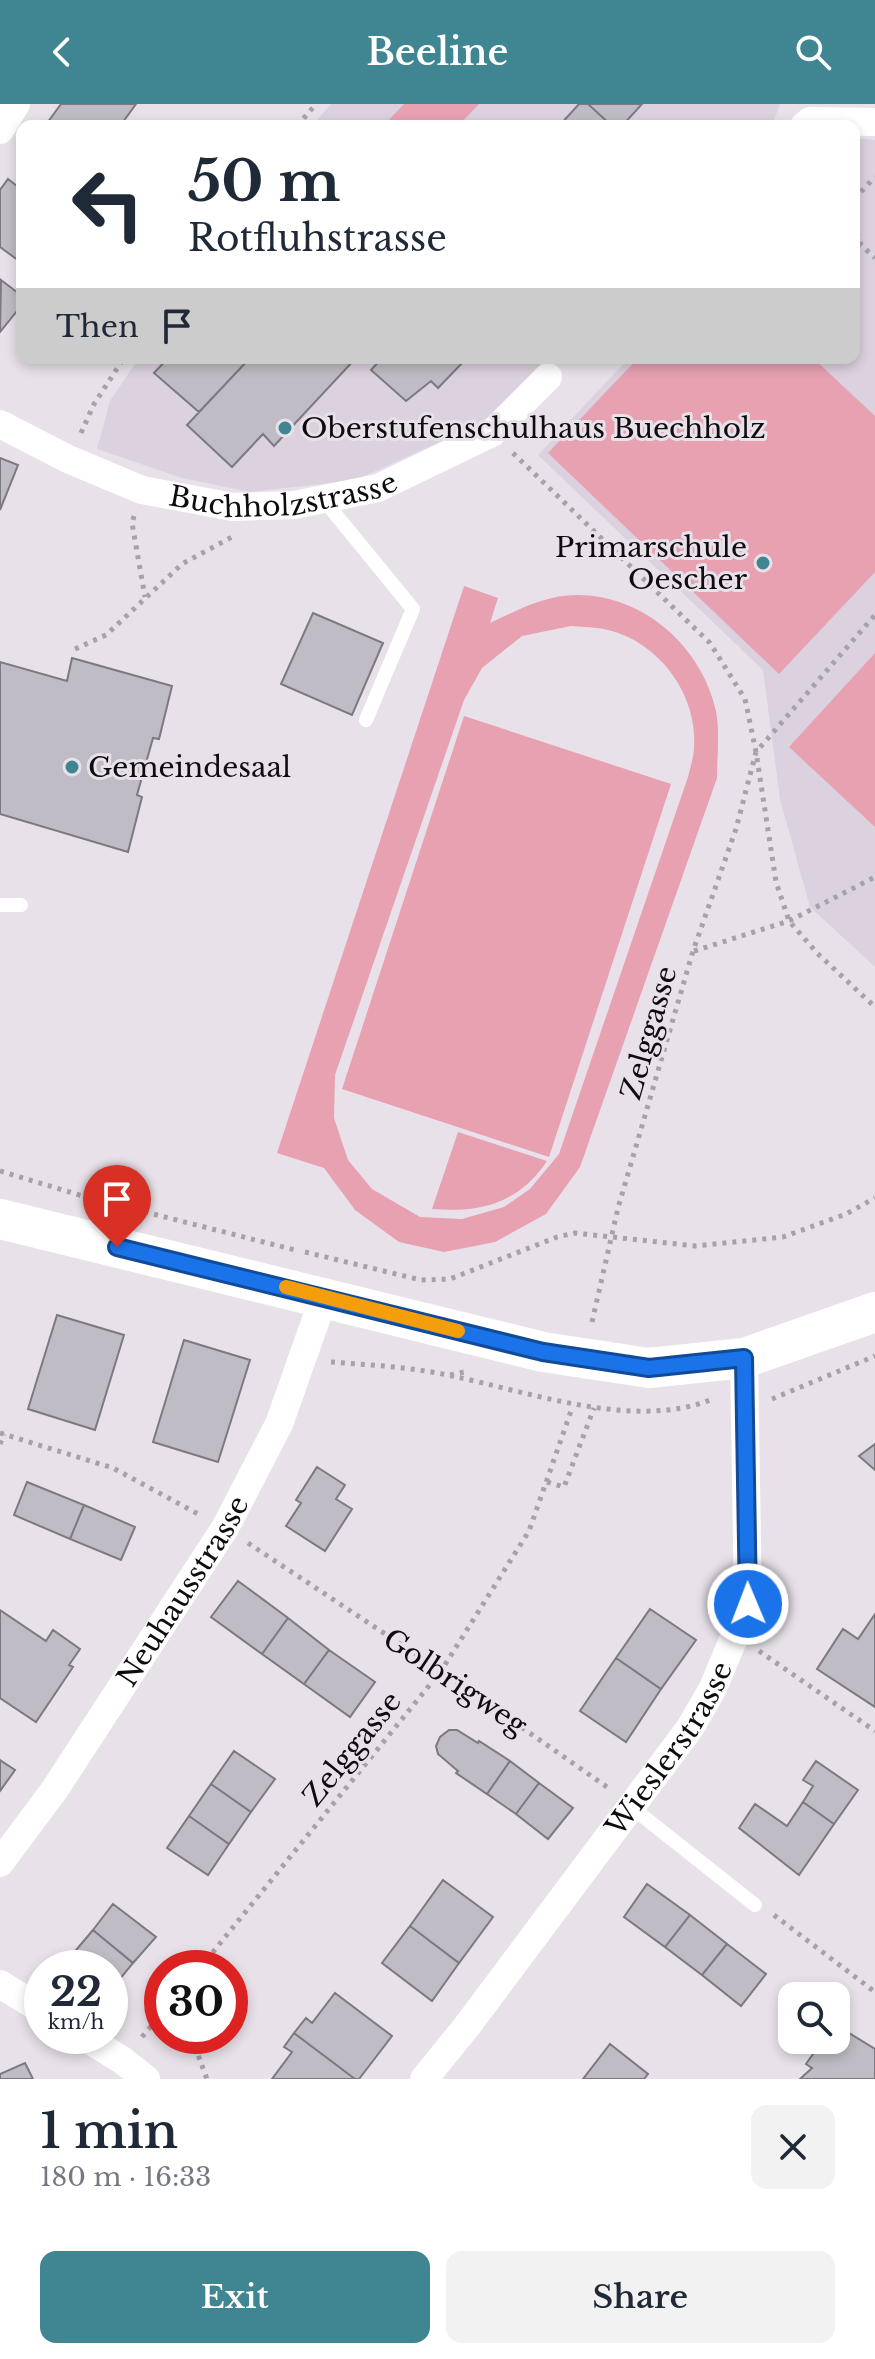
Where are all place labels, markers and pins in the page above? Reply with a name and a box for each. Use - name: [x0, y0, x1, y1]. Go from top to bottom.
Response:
- place label: Oberstufenschulhaus Buechholz: [301, 411, 766, 446]
- marker: Oberstufenschulhaus Buechholz: [276, 419, 294, 437]
- place label: Primarschule Oescher: [555, 530, 748, 597]
- marker: Primarschule Oescher: [754, 554, 772, 572]
- place label: Gemeindesaal: [88, 750, 291, 785]
- marker: Gemeindesaal: [63, 758, 81, 776]
- pin: [83, 1165, 151, 1247]

